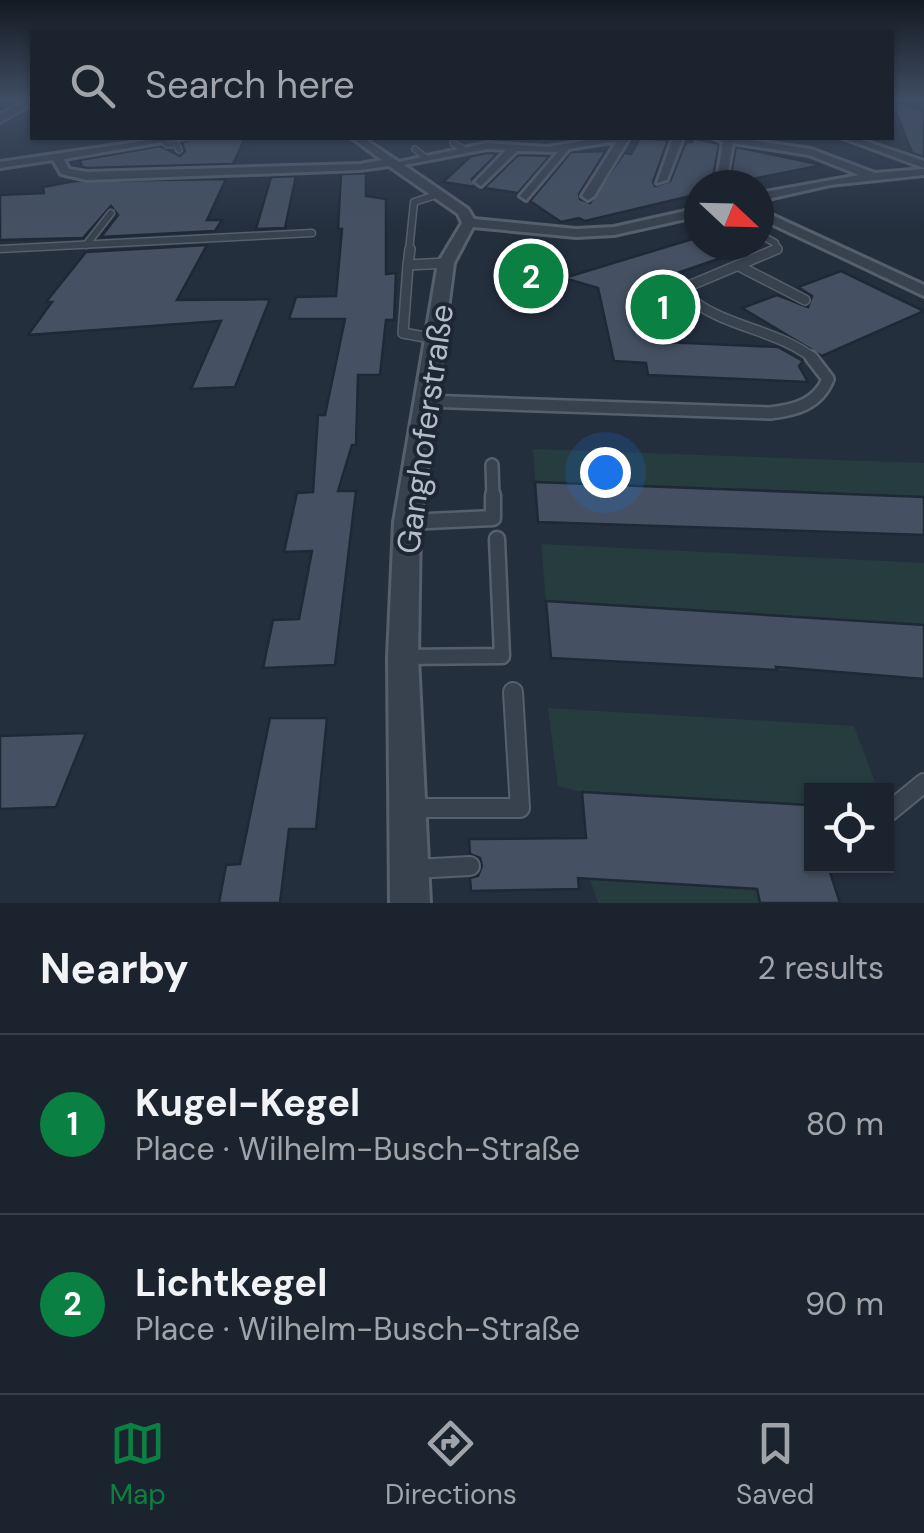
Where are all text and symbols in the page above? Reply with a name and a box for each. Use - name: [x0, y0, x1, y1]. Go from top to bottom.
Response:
- search box: [30, 30, 894, 140]
- icon: search: [65, 58, 120, 113]
- text: Search here: [145, 60, 355, 110]
- north arrow: [684, 170, 774, 260]
- pin: 2: [498, 238, 564, 314]
- pin: 1: [630, 270, 696, 344]
- street label: Ganghoferstraße: [387, 302, 463, 556]
- your location: [580, 447, 631, 498]
- map controls: [804, 783, 894, 873]
- button: locate: [804, 783, 894, 873]
- text: Nearby: [40, 941, 189, 996]
- text: 2 results: [758, 947, 884, 989]
- text: Kugel-Kegel: [135, 1078, 360, 1128]
- text: 1: [67, 1103, 78, 1145]
- text: 80 m: [806, 1103, 884, 1145]
- text: Place · Wilhelm-Busch-Straße: [135, 1128, 580, 1170]
- text: Lichtkegel: [135, 1258, 327, 1308]
- text: 2: [63, 1283, 82, 1325]
- text: 90 m: [805, 1283, 884, 1325]
- text: Place · Wilhelm-Busch-Straße: [135, 1308, 580, 1350]
- tab: Map: [110, 1416, 166, 1513]
- tab: Directions: [385, 1416, 517, 1513]
- tab: Saved: [736, 1416, 814, 1513]

